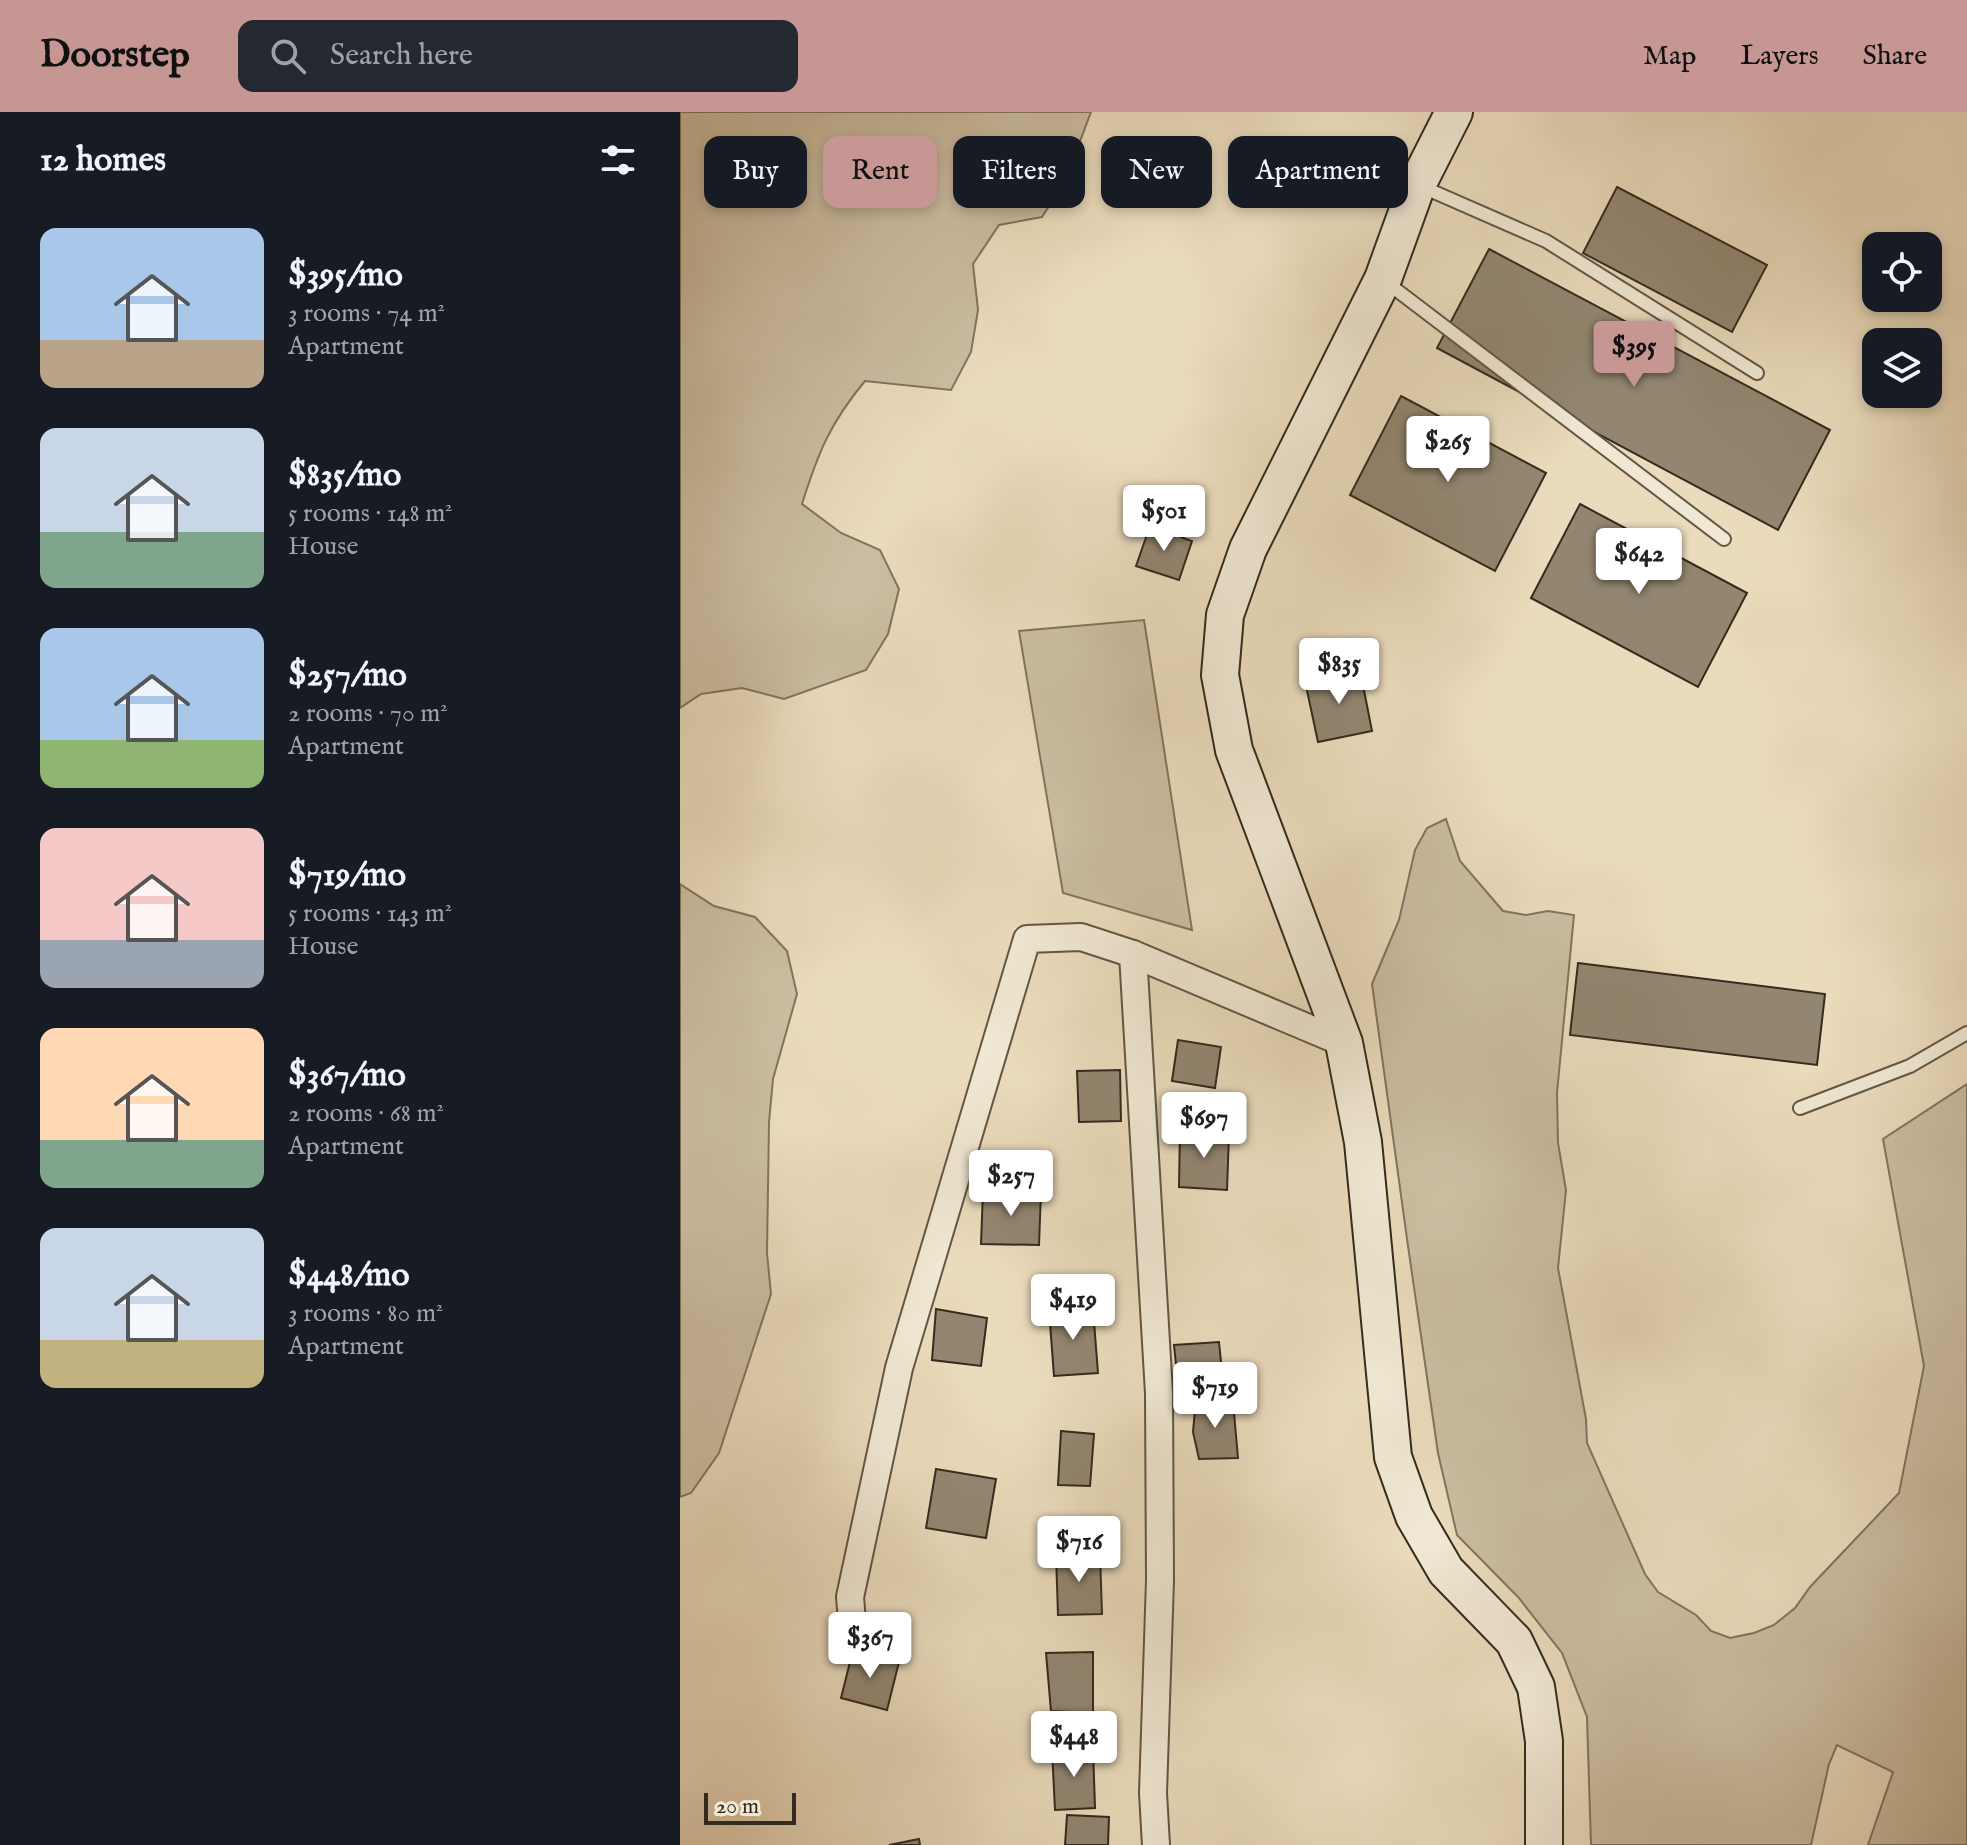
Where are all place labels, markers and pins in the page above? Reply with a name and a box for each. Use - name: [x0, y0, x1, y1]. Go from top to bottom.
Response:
- pin: $395: [1587, 321, 1681, 389]
- pin: $265: [1401, 416, 1495, 484]
- pin: $501: [1117, 485, 1211, 553]
- pin: $642: [1592, 528, 1686, 596]
- pin: $835: [1292, 638, 1386, 706]
- pin: $697: [1157, 1092, 1251, 1160]
- pin: $257: [964, 1150, 1058, 1218]
- pin: $419: [1026, 1274, 1120, 1342]
- pin: $719: [1168, 1362, 1262, 1430]
- pin: $716: [1032, 1516, 1126, 1584]
- pin: $367: [823, 1612, 917, 1680]
- pin: $448: [1027, 1711, 1121, 1779]

